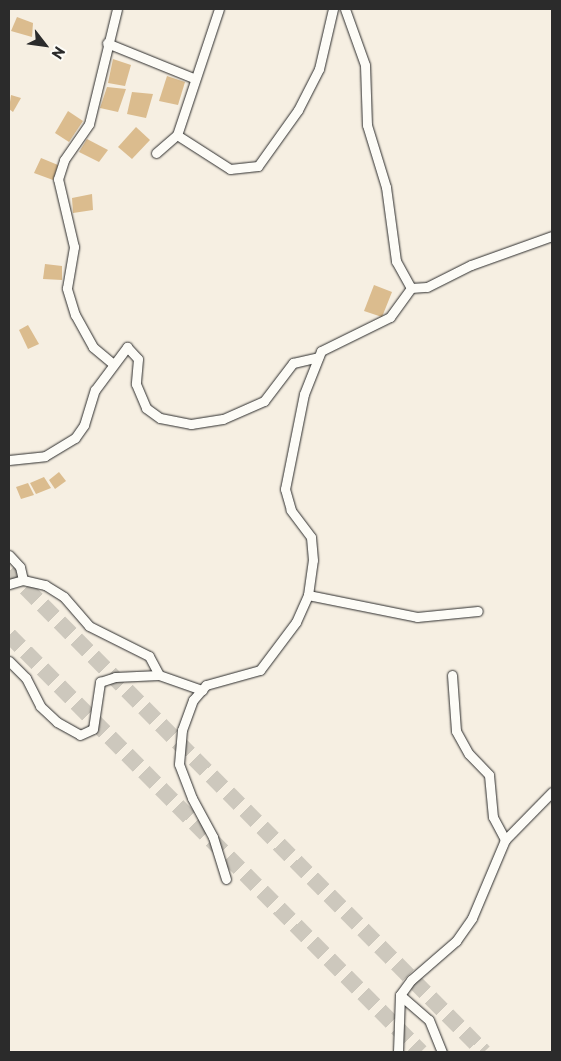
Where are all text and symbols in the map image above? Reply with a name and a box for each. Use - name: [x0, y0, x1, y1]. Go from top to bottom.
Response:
- north arrow: [20, 20, 70, 70]
- text: N: [47, 43, 70, 63]

